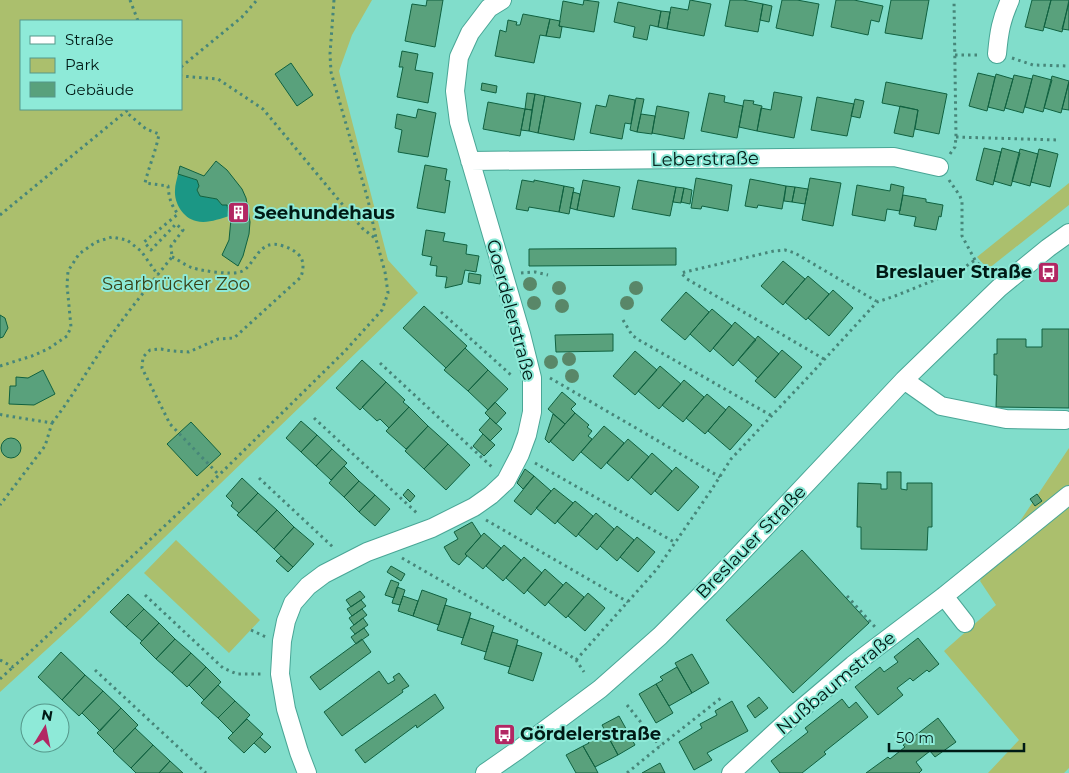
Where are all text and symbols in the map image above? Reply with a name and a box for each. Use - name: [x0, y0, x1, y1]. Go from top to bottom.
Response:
- legend: [20, 20, 182, 110]
- text: Straße: [65, 30, 114, 49]
- text: Park: [65, 55, 99, 74]
- text: Gebäude: [65, 80, 134, 99]
- street label: Leberstraße: [651, 147, 759, 171]
- building icon: Seehundehaus: [226, 201, 250, 225]
- place label: Seehundehaus: [254, 202, 395, 224]
- street label: Goerdelerstraße: [482, 237, 540, 383]
- bus stop icon: Breslauer Straße: [1036, 260, 1060, 284]
- place label: Breslauer Straße: [875, 261, 1032, 283]
- park label: Saarbrücker Zoo: [102, 273, 250, 295]
- street label: Breslauer Straße: [691, 481, 811, 603]
- street label: Nußbaumstraße: [772, 627, 900, 739]
- north arrow: [20, 703, 70, 753]
- text: N: [40, 705, 54, 725]
- scale bar: [889, 720, 1024, 752]
- bus stop icon: Gördelerstraße: [492, 722, 516, 746]
- place label: Gördelerstraße: [520, 723, 661, 745]
- text: 50 m: [896, 728, 934, 747]

